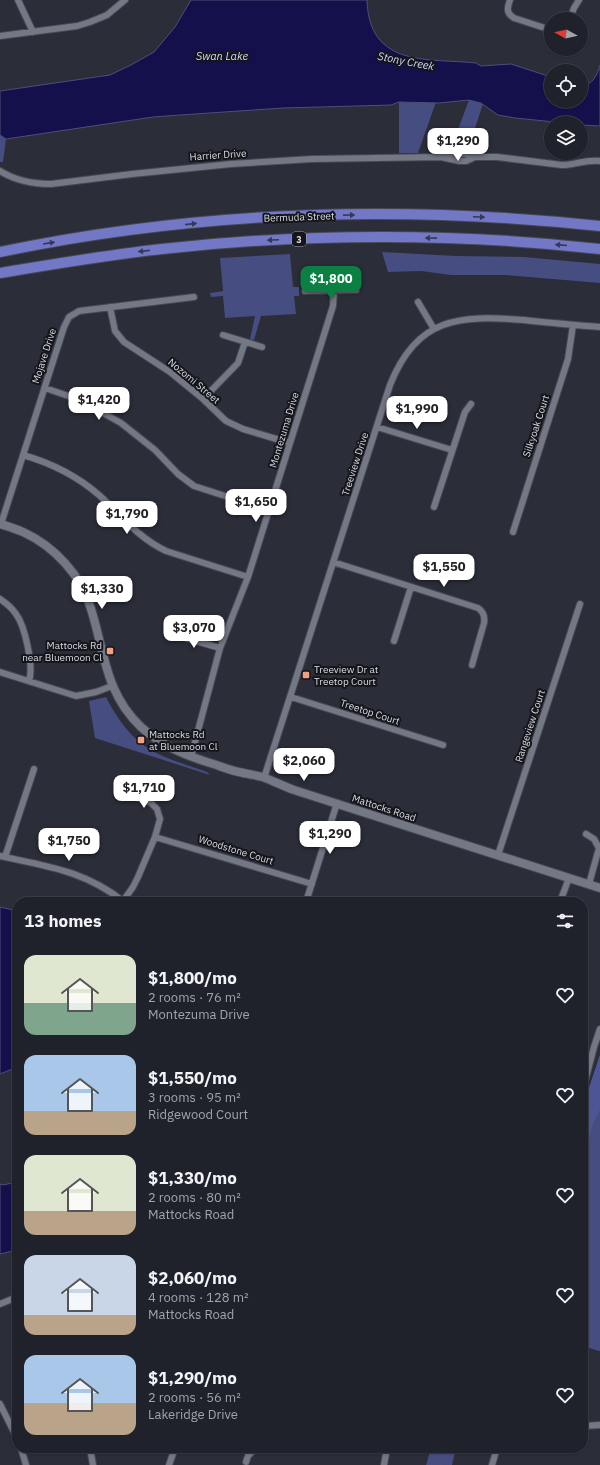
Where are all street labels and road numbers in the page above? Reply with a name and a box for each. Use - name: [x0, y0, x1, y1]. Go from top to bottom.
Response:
- street label: Harrier Drive: [189, 146, 247, 163]
- street label: Bermuda Street: [263, 209, 335, 225]
- road number: 3: [292, 232, 306, 246]
- street label: Mojave Drive: [29, 326, 59, 385]
- street label: Nozomi Street: [165, 356, 223, 407]
- street label: Montezuma Drive: [266, 390, 302, 469]
- street label: Silkyoak Court: [520, 393, 552, 459]
- street label: Treeview Drive: [339, 430, 372, 497]
- street label: Rangeview Court: [512, 688, 548, 764]
- street label: Treetop Court: [339, 696, 402, 728]
- street label: Mattocks Road: [350, 792, 418, 824]
- street label: Woodstone Court: [197, 832, 276, 868]

